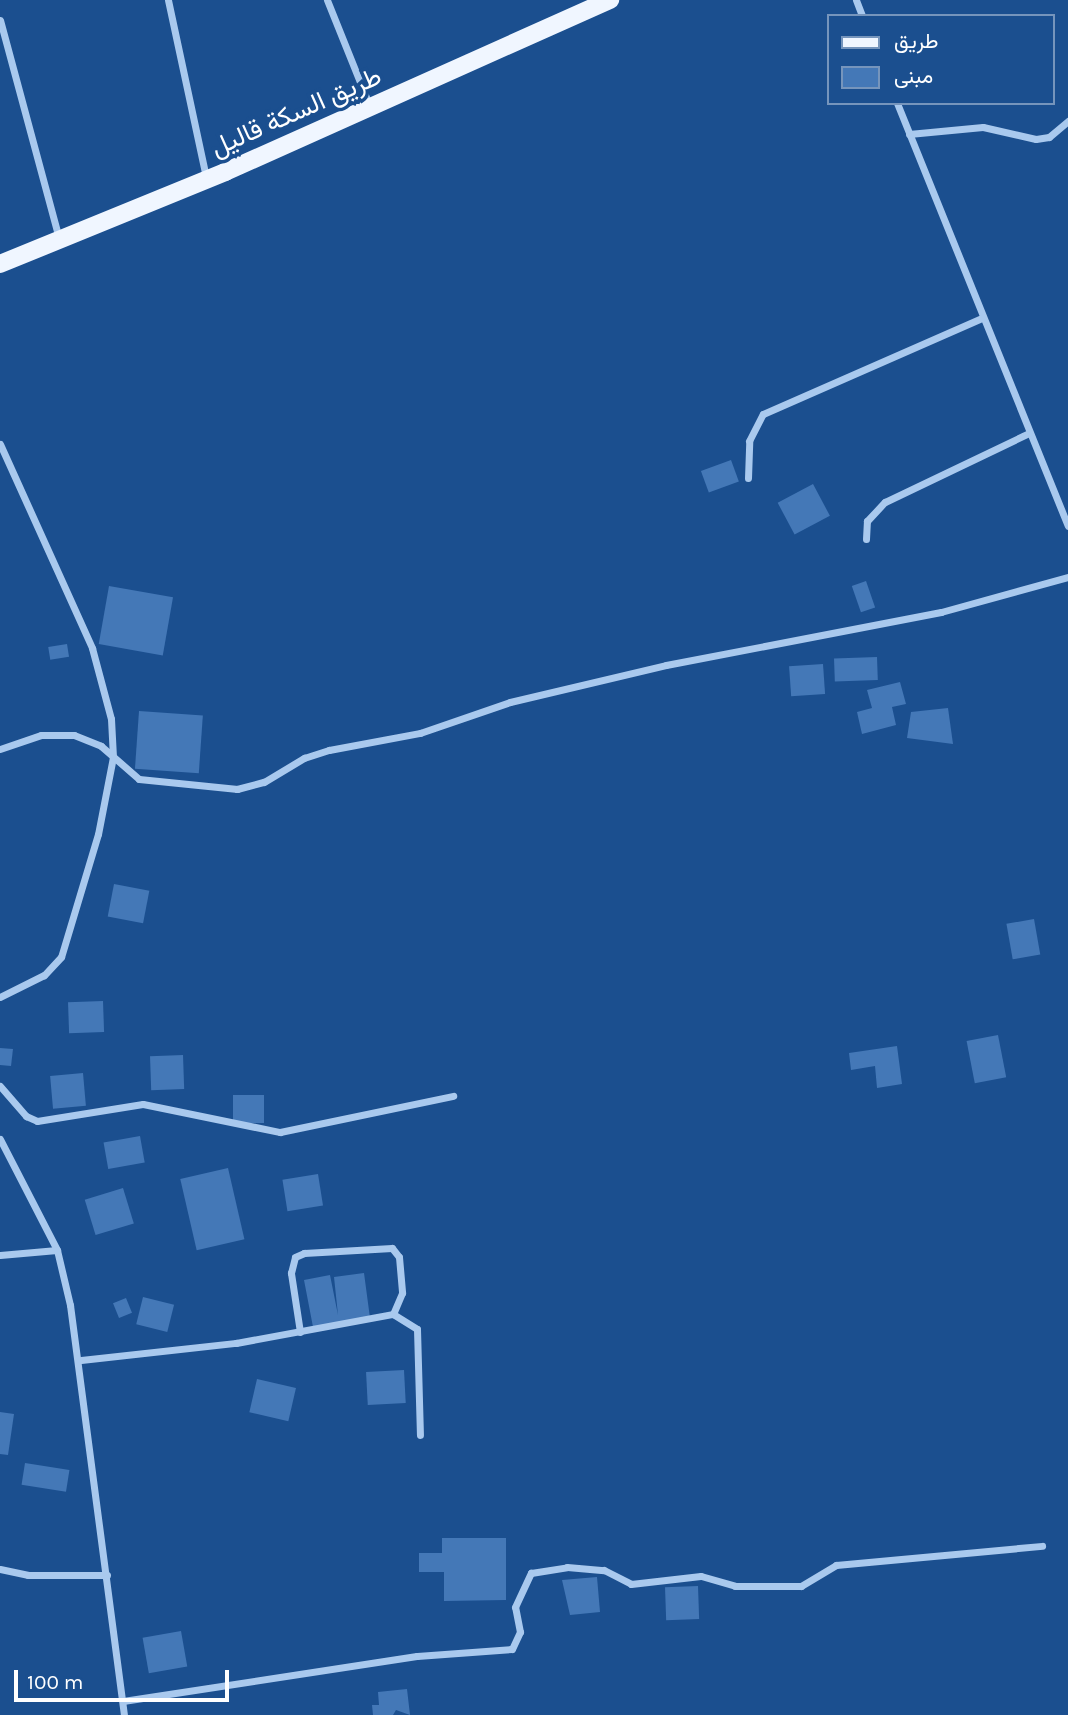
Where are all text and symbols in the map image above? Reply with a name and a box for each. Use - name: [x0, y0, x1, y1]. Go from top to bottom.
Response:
- legend: [827, 14, 1054, 105]
- text: طريق: [894, 29, 939, 53]
- street label: طريق السكة قاليل: [206, 60, 386, 164]
- text: مبنى: [894, 64, 933, 88]
- scale bar: [18, 1656, 233, 1700]
- text: 100 m: [27, 1670, 84, 1694]

